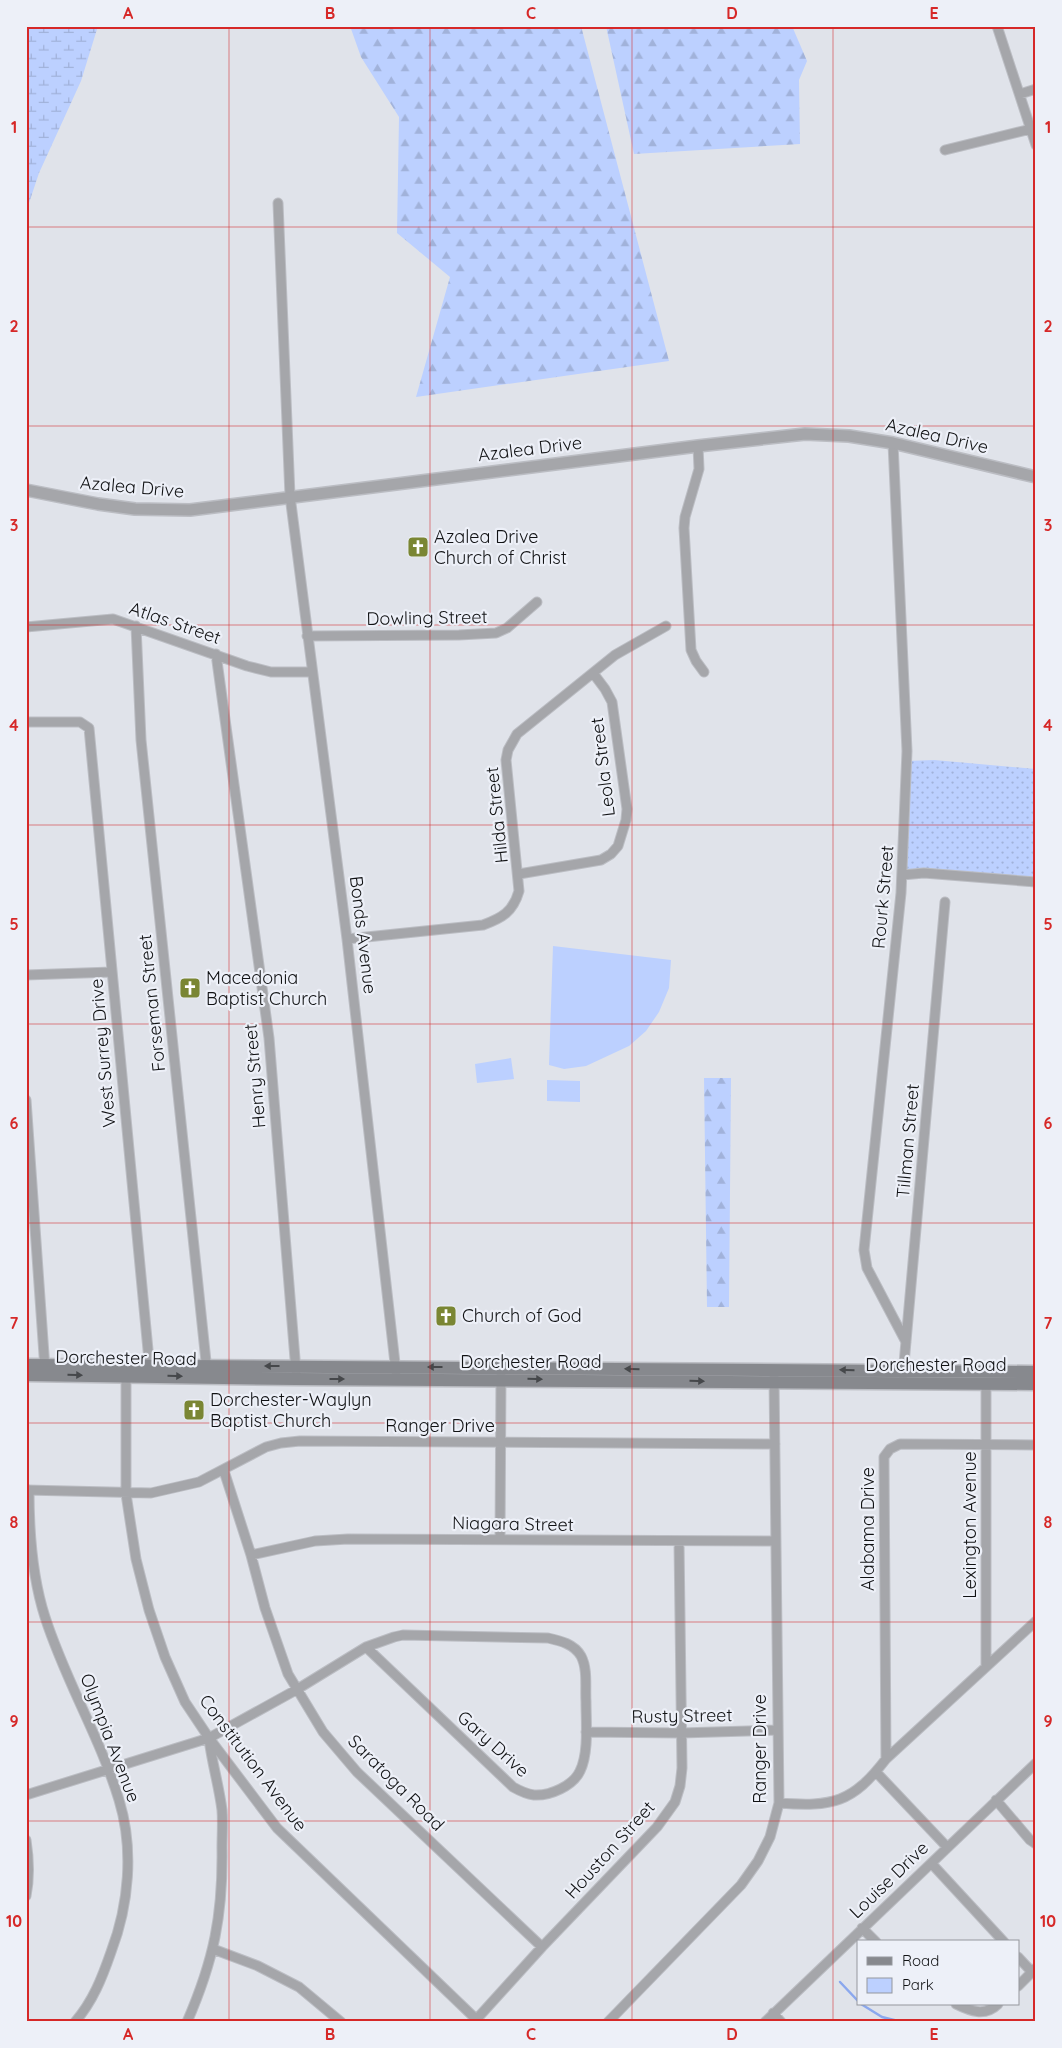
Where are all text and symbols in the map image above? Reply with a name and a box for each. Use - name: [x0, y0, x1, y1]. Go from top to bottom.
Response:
- text: A: [123, 3, 134, 23]
- text: B: [325, 3, 335, 23]
- text: C: [526, 3, 536, 23]
- text: D: [726, 3, 738, 23]
- text: E: [929, 3, 939, 23]
- text: 1: [11, 117, 17, 137]
- text: 1: [1045, 117, 1051, 137]
- text: 2: [9, 316, 19, 336]
- text: 2: [1043, 316, 1053, 336]
- street label: Azalea Drive: [884, 413, 991, 458]
- street label: Azalea Drive: [477, 431, 583, 466]
- street label: Azalea Drive: [79, 470, 185, 503]
- text: 3: [10, 515, 18, 535]
- text: 3: [1044, 515, 1052, 535]
- place label: Azalea Drive Church of Christ: [434, 525, 567, 569]
- church icon: Azalea Drive Church of Christ: [406, 535, 430, 559]
- street label: Atlas Street: [126, 596, 224, 649]
- street label: Dowling Street: [366, 605, 488, 630]
- text: 4: [9, 715, 19, 735]
- text: 4: [1043, 715, 1053, 735]
- street label: Leola Street: [585, 716, 620, 818]
- street label: Hilda Street: [480, 766, 513, 864]
- street label: Rourk Street: [867, 844, 898, 950]
- street label: Bonds Avenue: [345, 875, 382, 995]
- text: 5: [9, 914, 19, 934]
- text: 5: [1043, 914, 1053, 934]
- street label: Forseman Street: [133, 933, 170, 1073]
- place label: Macedonia Baptist Church: [206, 966, 327, 1010]
- church icon: Macedonia Baptist Church: [178, 976, 202, 1000]
- street label: West Surrey Drive: [85, 978, 120, 1128]
- street label: Henry Street: [238, 1023, 271, 1129]
- street label: Tillman Street: [891, 1083, 924, 1199]
- text: 6: [10, 1113, 19, 1133]
- text: 6: [1044, 1113, 1053, 1133]
- church icon: Church of God: [434, 1304, 458, 1328]
- place label: Church of God: [462, 1304, 582, 1327]
- text: 7: [10, 1313, 19, 1333]
- text: 7: [1044, 1313, 1053, 1333]
- street label: Dorchester Road: [55, 1345, 197, 1370]
- street label: Dorchester Road: [460, 1350, 602, 1373]
- street label: Dorchester Road: [865, 1353, 1007, 1376]
- one-way arrow: [264, 1362, 280, 1370]
- one-way arrow: [426, 1363, 442, 1371]
- one-way arrow: [624, 1365, 640, 1373]
- one-way arrow: [839, 1366, 855, 1374]
- one-way arrow: [67, 1371, 83, 1379]
- one-way arrow: [167, 1372, 183, 1380]
- one-way arrow: [330, 1375, 346, 1383]
- one-way arrow: [527, 1375, 543, 1383]
- one-way arrow: [690, 1378, 706, 1386]
- place label: Dorchester-Waylyn Baptist Church: [210, 1388, 372, 1432]
- church icon: Dorchester-Waylyn Baptist Church: [182, 1398, 206, 1422]
- street label: Ranger Drive: [385, 1414, 495, 1437]
- street label: Lexington Avenue: [958, 1451, 981, 1599]
- street label: Alabama Drive: [856, 1467, 879, 1591]
- street label: Niagara Street: [452, 1511, 574, 1536]
- text: 8: [10, 1512, 19, 1532]
- text: 8: [1044, 1512, 1053, 1532]
- street label: Olympia Avenue: [75, 1670, 146, 1806]
- street label: Constitution Avenue: [194, 1690, 312, 1836]
- street label: Ranger Drive: [748, 1694, 771, 1804]
- street label: Rusty Street: [631, 1703, 733, 1728]
- street label: Gary Drive: [453, 1705, 534, 1782]
- text: 9: [9, 1711, 19, 1731]
- text: 9: [1043, 1711, 1053, 1731]
- street label: Saratoga Road: [343, 1730, 449, 1836]
- street label: Houston Street: [560, 1796, 660, 1903]
- street label: Louise Drive: [844, 1836, 933, 1923]
- text: 10: [6, 1911, 22, 1931]
- text: 10: [1040, 1911, 1056, 1931]
- legend: [857, 1940, 1020, 2006]
- text: Road: [902, 1951, 939, 1970]
- text: Park: [902, 1975, 934, 1994]
- text: A: [123, 2024, 134, 2044]
- text: B: [325, 2024, 335, 2044]
- text: C: [526, 2024, 536, 2044]
- text: D: [726, 2024, 738, 2044]
- text: E: [929, 2024, 939, 2044]

